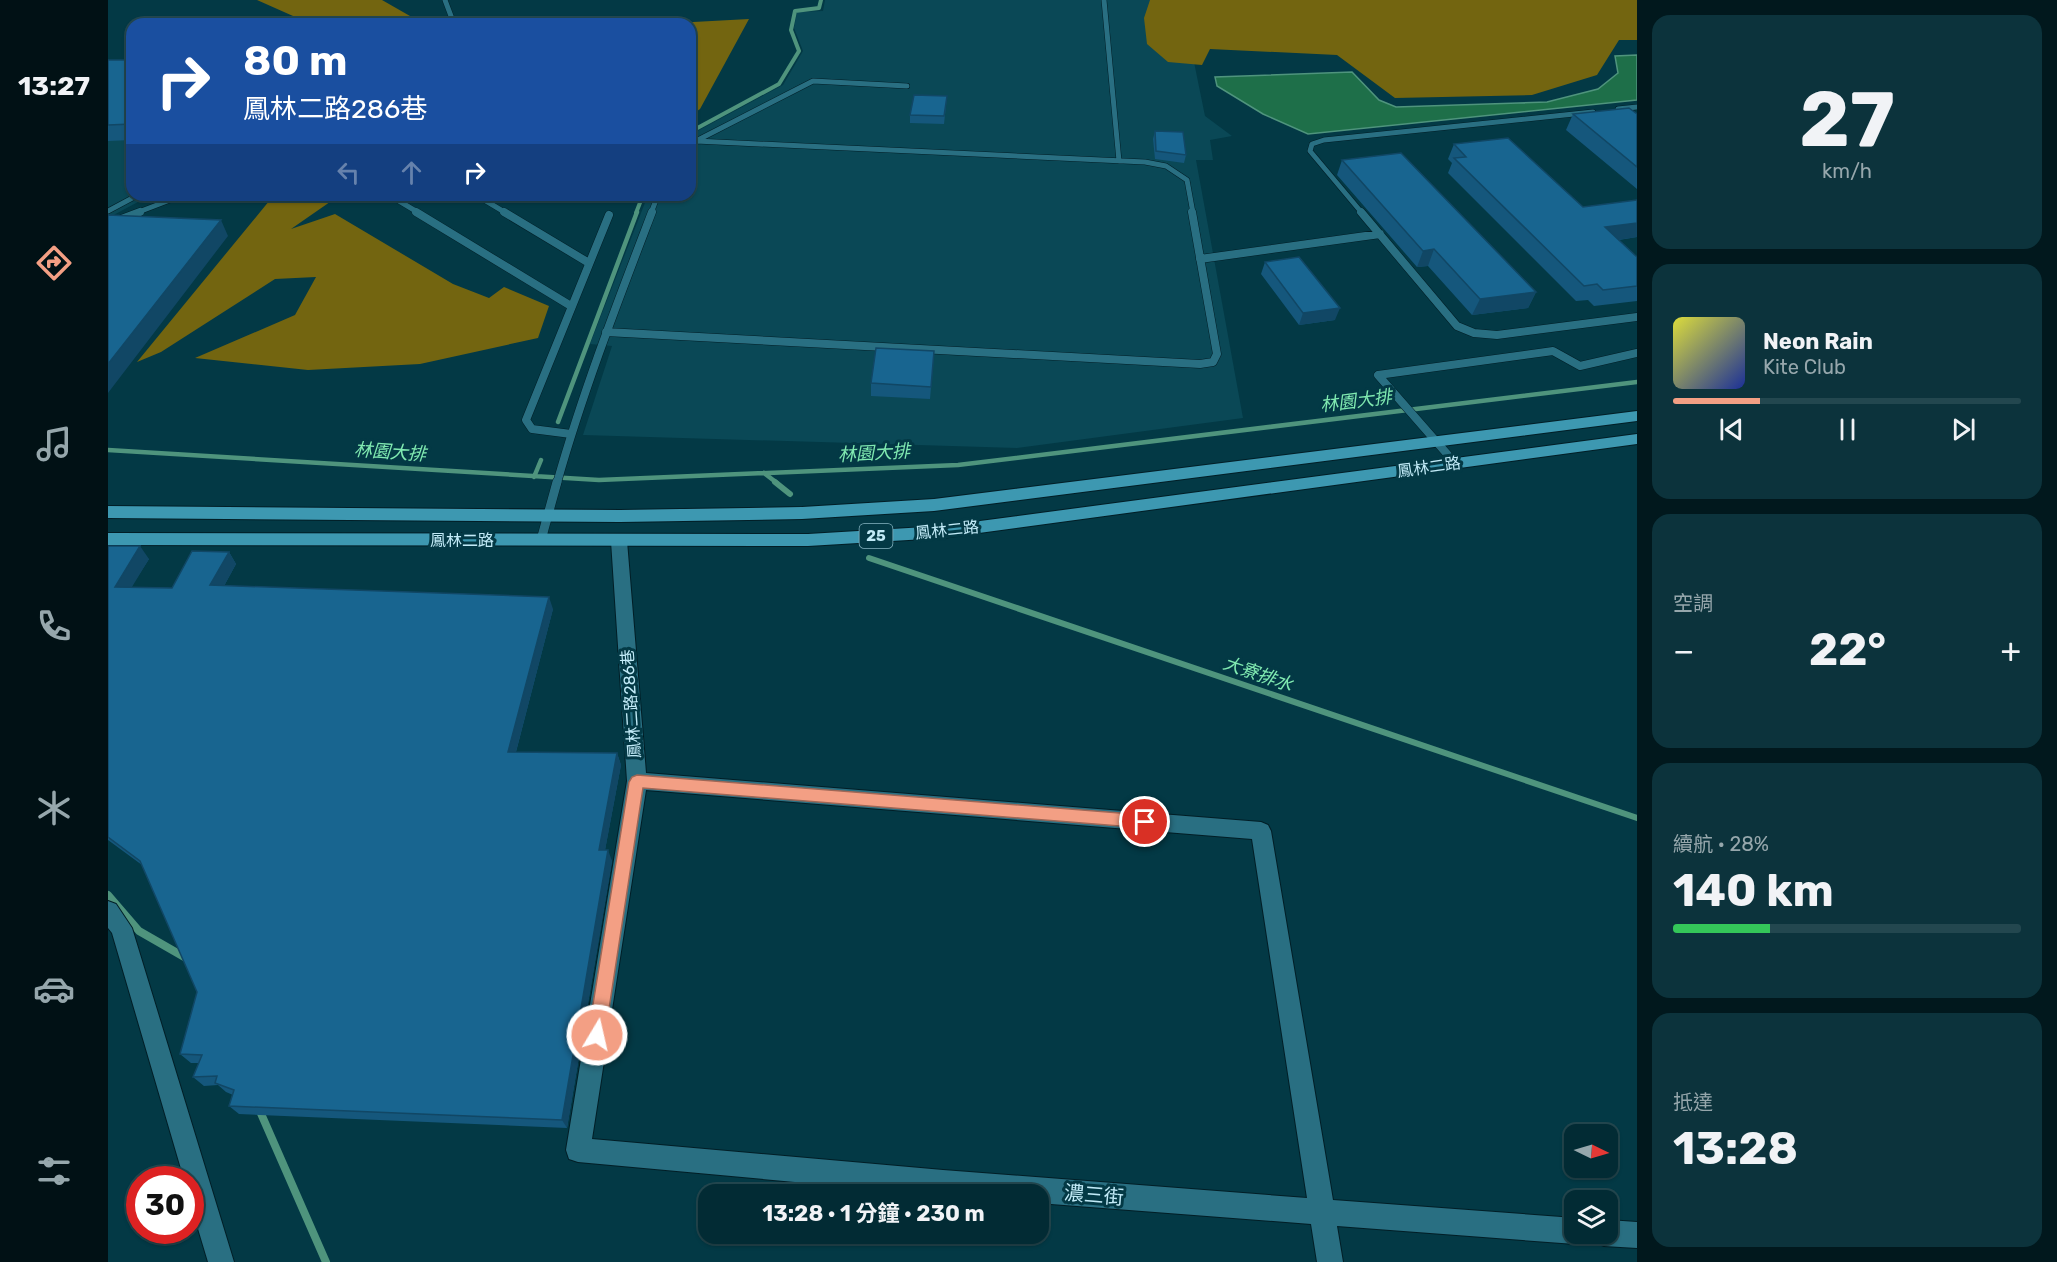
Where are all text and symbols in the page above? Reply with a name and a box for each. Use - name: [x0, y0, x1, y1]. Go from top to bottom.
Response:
- text: 80 m: [243, 36, 347, 86]
- icon: right: [144, 42, 222, 120]
- text: 13:27: [18, 70, 90, 102]
- text: 27: [1799, 73, 1895, 166]
- text: 鳳林二路286巷: [243, 93, 427, 125]
- icon: left: [332, 156, 365, 189]
- icon: ahead: [395, 156, 428, 189]
- icon: right: [458, 156, 491, 189]
- text: km/h: [1822, 159, 1872, 183]
- icon: directions: [33, 242, 75, 284]
- text: Neon Rain: [1763, 328, 1873, 355]
- text: Kite Club: [1763, 355, 1846, 379]
- water label: 林園大排: [1319, 385, 1395, 416]
- icon: previous: [1715, 413, 1748, 446]
- icon: pause: [1831, 413, 1864, 446]
- icon: next: [1947, 413, 1980, 446]
- icon: music: [33, 423, 75, 465]
- water label: 林園大排: [353, 439, 429, 466]
- water label: 林園大排: [837, 440, 913, 466]
- street label: 鳳林二路: [1396, 453, 1462, 481]
- street label: 鳳林二路: [914, 517, 980, 543]
- road number: 25: [860, 524, 892, 548]
- street label: 鳳林二路: [430, 531, 494, 550]
- text: 空調: [1673, 591, 1713, 615]
- icon: phone: [33, 605, 75, 647]
- text: 22°: [1809, 623, 1886, 676]
- text: −: [1673, 631, 1694, 670]
- text: +: [2000, 631, 2021, 670]
- street label: 鳳林二路286巷: [618, 649, 644, 759]
- water label: 大寮排水: [1220, 652, 1297, 696]
- icon: climate: [33, 787, 75, 829]
- pin: [1119, 796, 1170, 847]
- icon: arrive: [1128, 805, 1161, 838]
- text: 續航 · 28%: [1673, 832, 1769, 856]
- text: 140 km: [1673, 864, 1834, 917]
- icon: car: [33, 968, 75, 1010]
- position arrow: [565, 1003, 629, 1067]
- text: 抵達: [1673, 1090, 1713, 1114]
- text: 13:28: [1673, 1122, 1798, 1175]
- north arrow: [1564, 1124, 1618, 1178]
- map controls: [1564, 1124, 1618, 1244]
- icon: filters: [33, 1150, 75, 1192]
- speed limit sign: 30: [126, 1166, 204, 1244]
- street label: 濃三街: [1063, 1180, 1125, 1210]
- button: layers: [1564, 1190, 1618, 1244]
- text: 13:28 · 1 分鐘 · 230 m: [762, 1200, 985, 1227]

